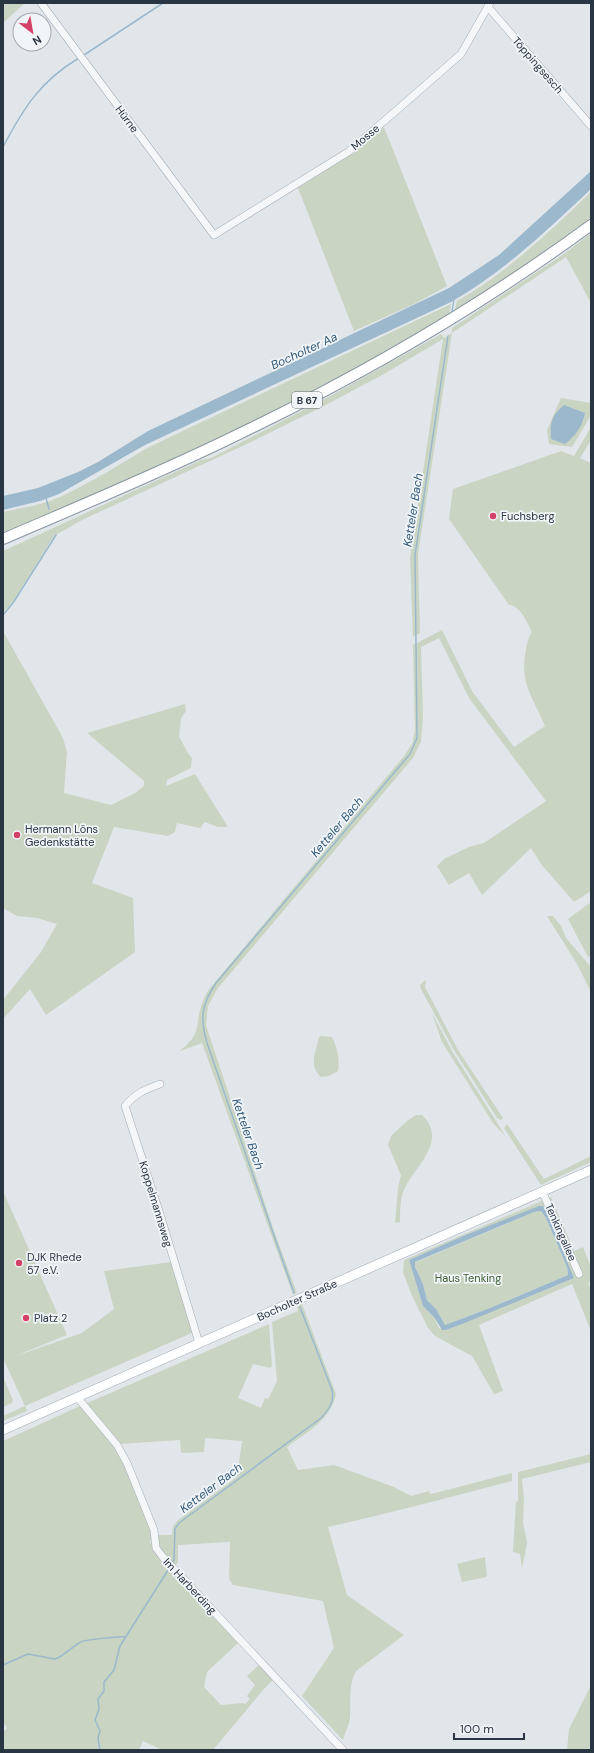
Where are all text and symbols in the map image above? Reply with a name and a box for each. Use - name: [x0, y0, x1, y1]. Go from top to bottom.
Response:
- north arrow: [12, 12, 52, 52]
- text: N: [30, 33, 44, 49]
- street label: Töppingsesch: [510, 34, 566, 96]
- street label: Hürne: [112, 103, 142, 135]
- street label: Mosse: [348, 121, 382, 153]
- water label: Bocholter Aa: [268, 328, 340, 373]
- road number: B 67: [292, 392, 322, 408]
- water label: Ketteler Bach: [399, 472, 427, 548]
- place label: Fuchsberg: [501, 509, 555, 523]
- marker: Fuchsberg: [488, 511, 498, 521]
- water label: Ketteler Bach: [307, 793, 367, 861]
- place label: Hermann Löns Gedenkstätte: [25, 822, 98, 849]
- marker: Hermann Löns Gedenkstätte: [12, 830, 22, 840]
- water label: Ketteler Bach: [228, 1096, 268, 1172]
- street label: Koppelmannsweg: [136, 1159, 176, 1249]
- street label: Tenkingallee: [542, 1201, 580, 1263]
- place label: DJK Rhede 57 e.V.: [27, 1250, 82, 1277]
- marker: DJK Rhede 57 e.V.: [14, 1258, 24, 1268]
- park label: Haus Tenking: [435, 1271, 501, 1285]
- street label: Bocholter Straße: [255, 1276, 339, 1324]
- place label: Platz 2: [34, 1311, 67, 1325]
- marker: Platz 2: [21, 1313, 31, 1323]
- water label: Ketteler Bach: [176, 1459, 246, 1517]
- street label: Im Harberding: [160, 1555, 220, 1617]
- scale bar: [454, 1715, 524, 1741]
- text: 100 m: [460, 1721, 494, 1737]

